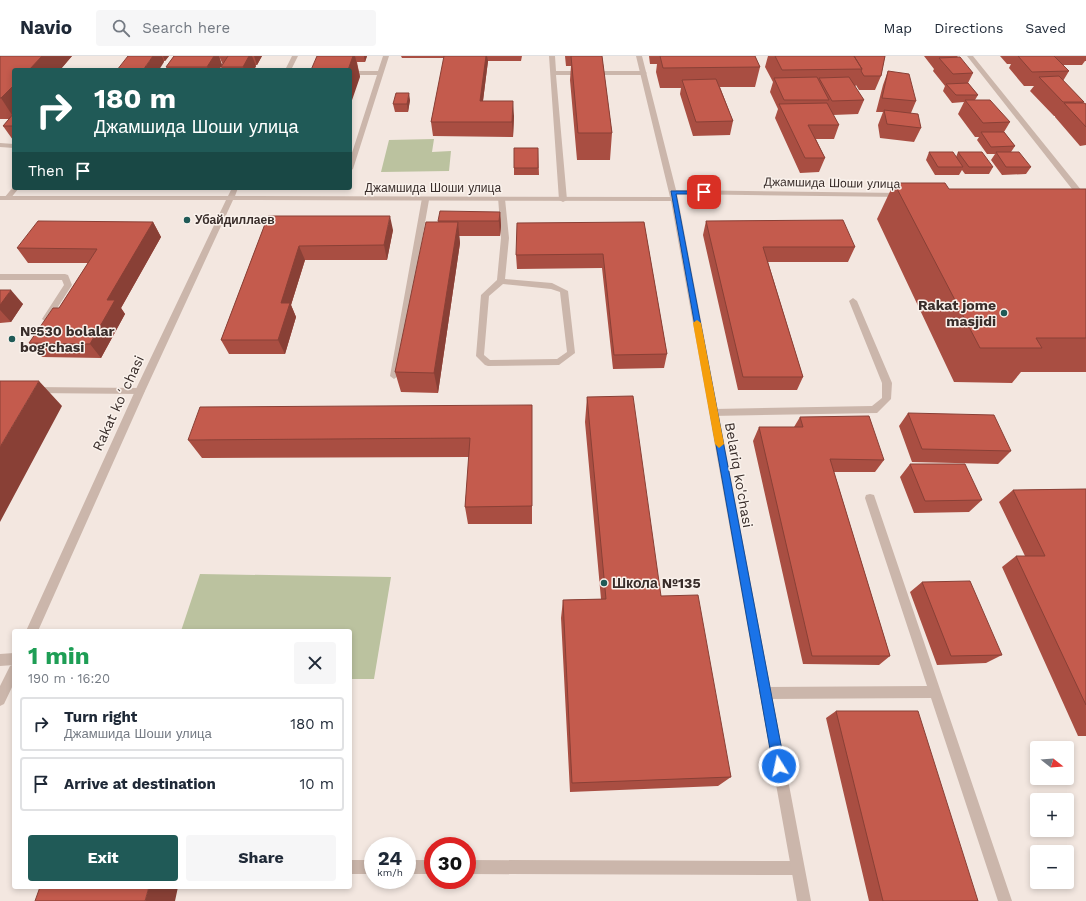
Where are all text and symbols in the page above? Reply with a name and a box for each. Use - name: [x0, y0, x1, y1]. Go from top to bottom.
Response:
- search box: [96, 10, 376, 46]
- text: Navio: [20, 16, 72, 39]
- icon: search: [110, 17, 132, 39]
- text: Search here: [142, 19, 230, 37]
- text: Map: [884, 20, 912, 36]
- text: Directions: [934, 20, 1003, 36]
- text: Saved: [1025, 20, 1066, 36]
- text: 180 m: [94, 82, 176, 115]
- icon: right: [28, 84, 80, 136]
- text: Джамшида Шоши улица: [94, 116, 298, 137]
- icon: arrive: [72, 160, 94, 182]
- text: Then: [28, 162, 64, 180]
- pin: [687, 175, 721, 209]
- street label: Джамшида Шоши улица: [764, 175, 901, 191]
- street label: Джамшида Шоши улица: [365, 181, 501, 195]
- icon: arrive: [693, 181, 715, 203]
- place label: Убайдиллаев: [195, 213, 275, 227]
- marker: Убайдиллаев: [182, 215, 192, 225]
- place label: Rakat jome masjidi: [918, 297, 996, 329]
- marker: Rakat jome masjidi: [999, 308, 1009, 318]
- place label: №530 bolalar bog'chasi: [20, 323, 115, 355]
- marker: №530 bolalar bog'chasi: [7, 334, 17, 344]
- street label: Rakat koʻchasi: [89, 353, 147, 453]
- street label: Belariq ko'chasi: [722, 421, 756, 529]
- place label: Школа №135: [612, 575, 701, 591]
- marker: Школа №135: [599, 578, 609, 588]
- text: 1 min: [28, 642, 90, 670]
- button: close: [294, 642, 336, 684]
- text: 190 m · 16:20: [28, 671, 110, 686]
- text: Turn right: [64, 708, 137, 726]
- icon: right: [30, 713, 52, 735]
- text: 180 m: [290, 715, 334, 733]
- text: Джамшида Шоши улица: [64, 726, 212, 741]
- north arrow: [1030, 741, 1074, 785]
- map controls: [1030, 741, 1074, 889]
- position arrow: [758, 745, 800, 787]
- icon: arrive: [30, 773, 52, 795]
- text: Arrive at destination: [64, 775, 216, 793]
- text: 10 m: [299, 775, 334, 793]
- button: +: [1030, 793, 1074, 837]
- button: Exit: [28, 835, 178, 881]
- button: Share: [186, 835, 336, 881]
- speed limit sign: 30: [424, 837, 476, 889]
- button: −: [1030, 845, 1074, 889]
- text: 24: [378, 846, 402, 870]
- text: km/h: [377, 867, 403, 878]

